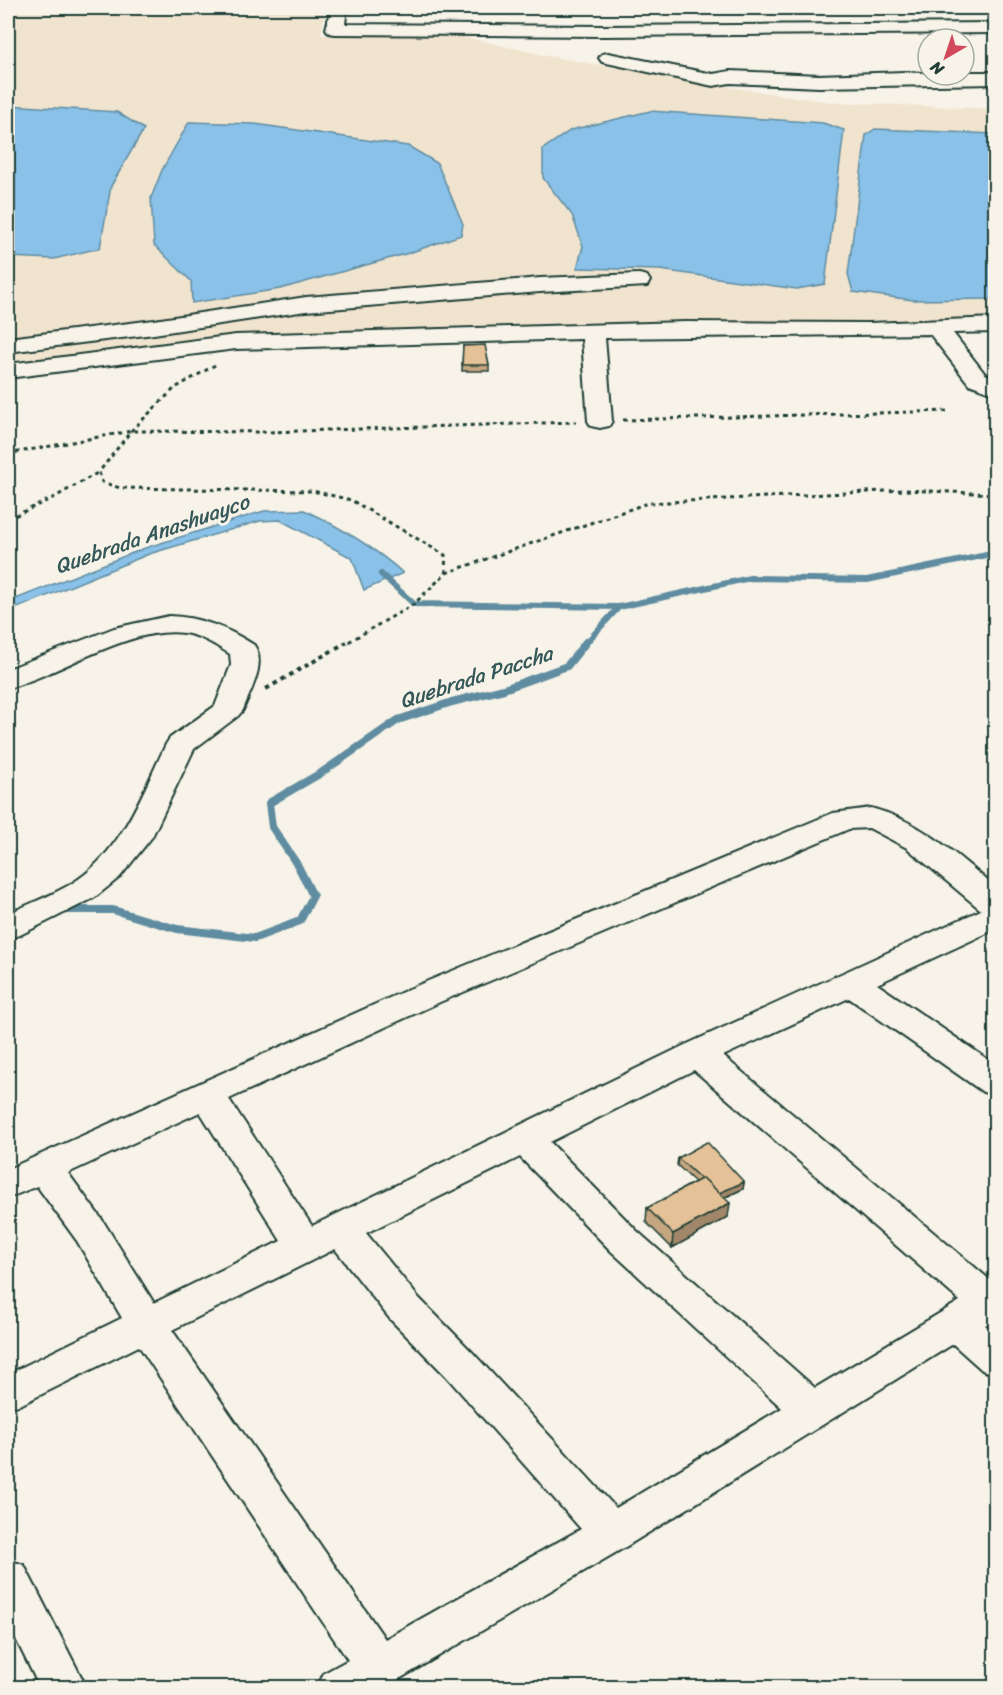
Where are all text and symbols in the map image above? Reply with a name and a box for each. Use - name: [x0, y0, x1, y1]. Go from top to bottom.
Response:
- north arrow: [916, 27, 976, 87]
- text: N: [923, 53, 951, 84]
- water label: Quebrada Anashuayco: [50, 482, 256, 585]
- water label: Quebrada Paccha: [394, 634, 560, 720]

